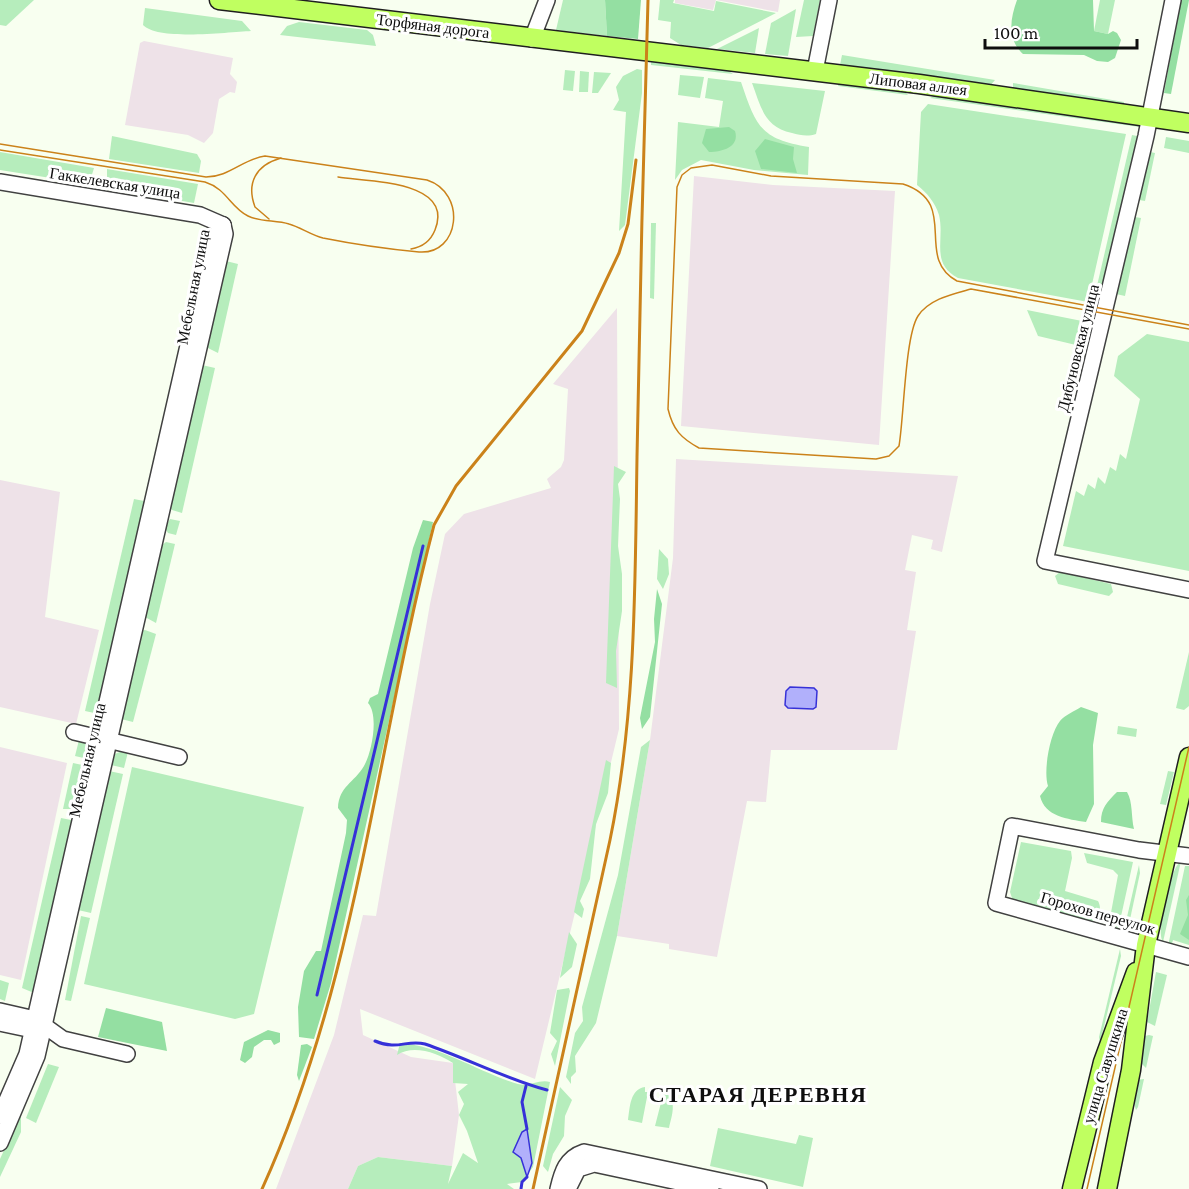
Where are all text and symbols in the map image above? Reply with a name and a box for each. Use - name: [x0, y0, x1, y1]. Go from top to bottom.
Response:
- street label: Торфяная дорога: [375, 11, 491, 42]
- scale bar: [985, 12, 1136, 50]
- text: 100 m: [994, 23, 1039, 43]
- street label: Липовая аллея: [868, 70, 969, 99]
- street label: Гаккелевская улица: [48, 164, 182, 203]
- street label: Мебельная улица: [173, 228, 213, 346]
- street label: Дибуновская улица: [1054, 283, 1103, 414]
- street label: Мебельная улица: [66, 701, 109, 819]
- street label: Горохов переулок: [1038, 888, 1158, 939]
- street label: улица Савушкина: [1079, 1006, 1132, 1126]
- district label: СТАРАЯ ДЕРЕВНЯ: [649, 1082, 867, 1107]

